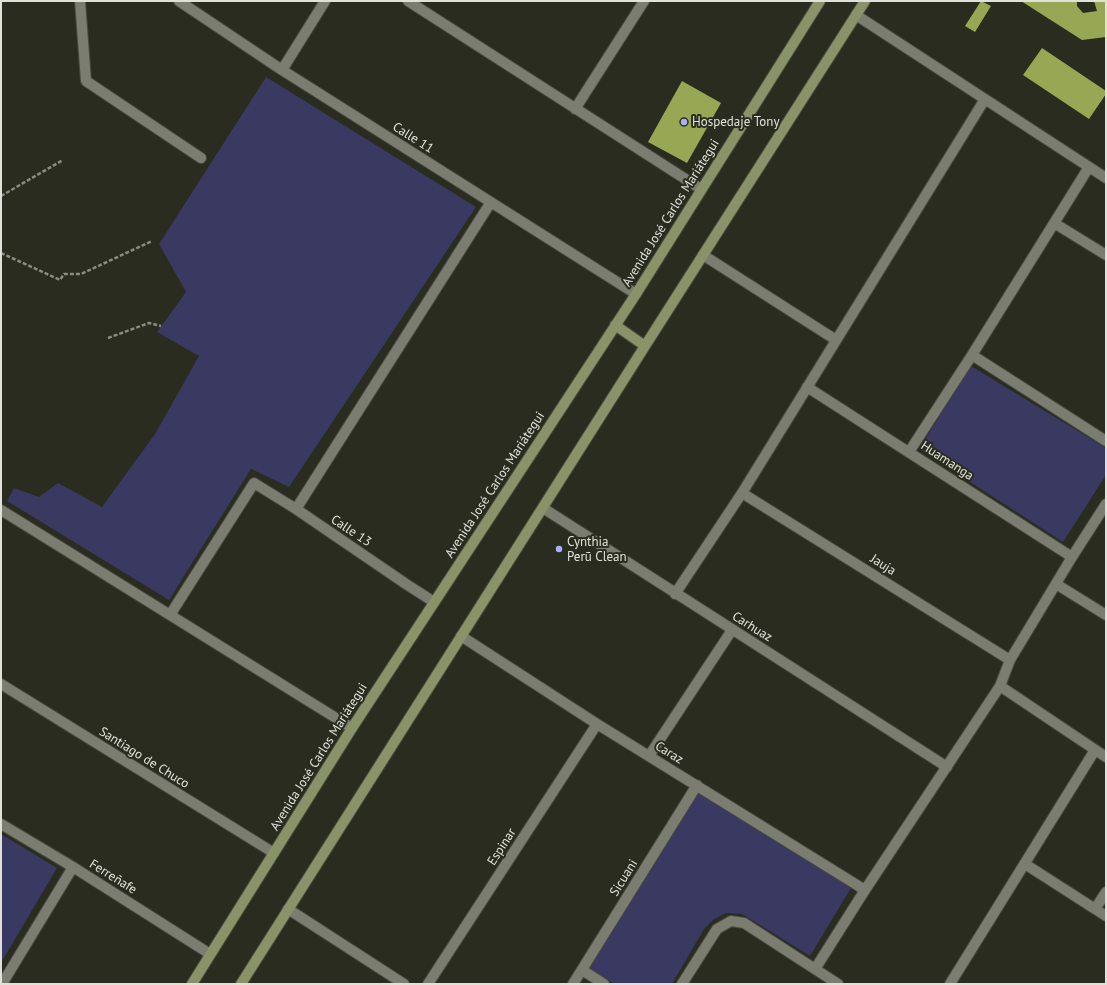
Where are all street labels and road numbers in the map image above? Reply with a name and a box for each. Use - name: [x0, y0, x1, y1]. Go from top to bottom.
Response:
- street label: Calle 11: [390, 119, 436, 157]
- street label: Avenida José Carlos Mariátegui: [619, 136, 723, 290]
- street label: Avenida José Carlos Mariátegui: [442, 409, 548, 561]
- street label: Huamanga: [918, 438, 976, 484]
- street label: Calle 13: [328, 512, 374, 550]
- street label: Jauja: [867, 551, 899, 579]
- street label: Carhuaz: [729, 609, 775, 645]
- street label: Avenida José Carlos Mariátegui: [267, 680, 371, 834]
- street label: Santiago de Chuco: [96, 724, 192, 792]
- street label: Caraz: [652, 738, 686, 768]
- street label: Espinar: [484, 826, 520, 868]
- street label: Ferreñafe: [86, 856, 140, 898]
- street label: Sicuani: [607, 857, 641, 899]

